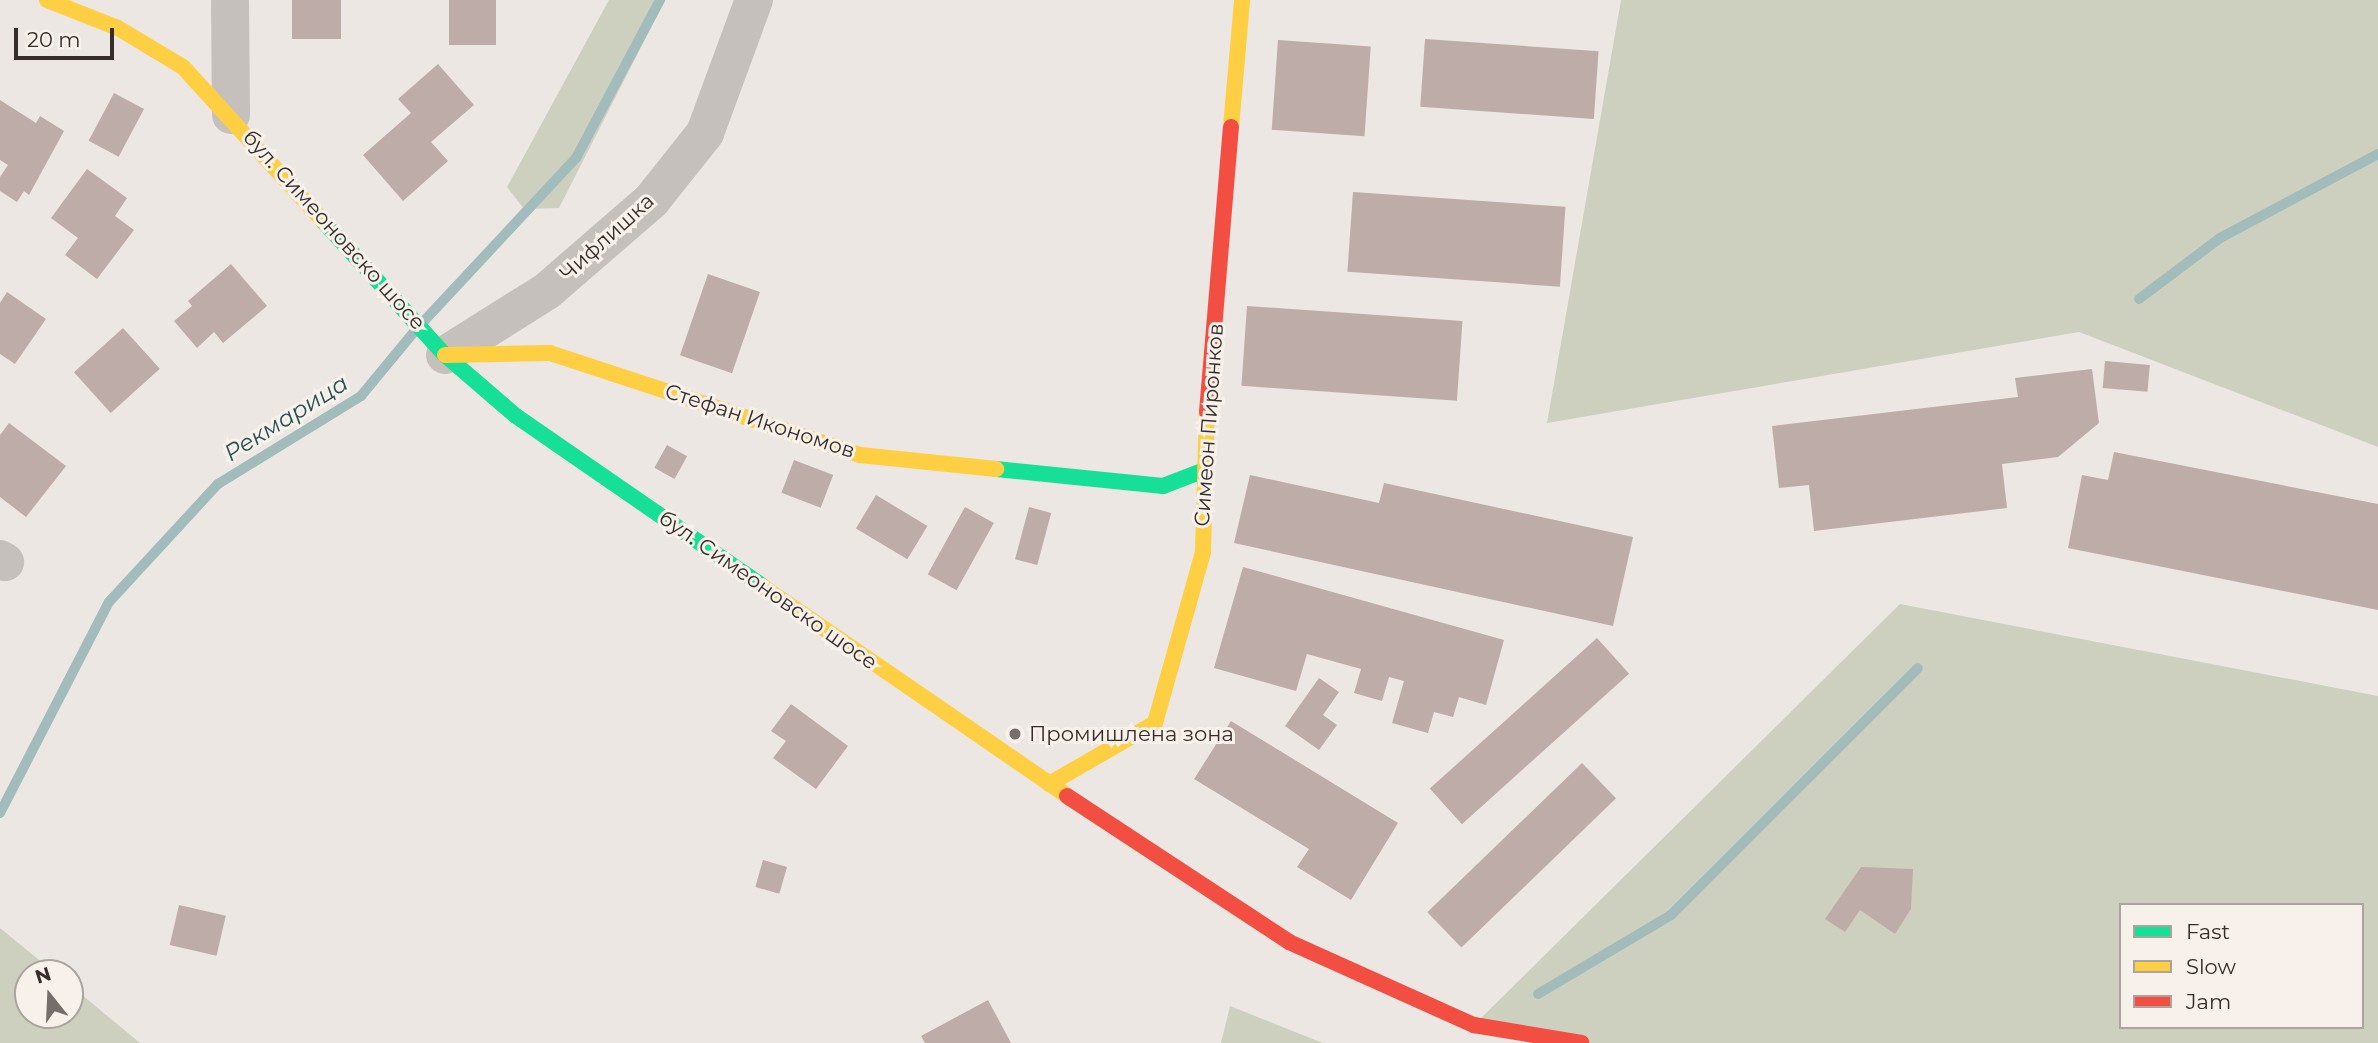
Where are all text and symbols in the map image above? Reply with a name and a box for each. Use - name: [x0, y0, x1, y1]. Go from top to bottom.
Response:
- scale bar: [18, 14, 117, 58]
- text: 20 m: [27, 27, 81, 52]
- street label: бул. Симеоновско шосе: [237, 125, 431, 335]
- street label: Чифлишка: [555, 188, 659, 286]
- street label: Симеон Пиронков: [1189, 322, 1229, 528]
- water label: Рекмарица: [219, 369, 353, 467]
- street label: Стефан Икономов: [662, 378, 858, 464]
- street label: бул. Симеоновско шосе: [654, 505, 882, 675]
- place label: Промишлена зона: [1029, 721, 1234, 747]
- marker: Промишлена зона: [1007, 726, 1023, 742]
- legend: [2119, 903, 2364, 1029]
- text: Fast: [2186, 919, 2230, 944]
- text: Slow: [2186, 954, 2236, 979]
- north arrow: [14, 959, 84, 1029]
- text: N: [32, 962, 54, 989]
- text: Jam: [2186, 989, 2231, 1014]

